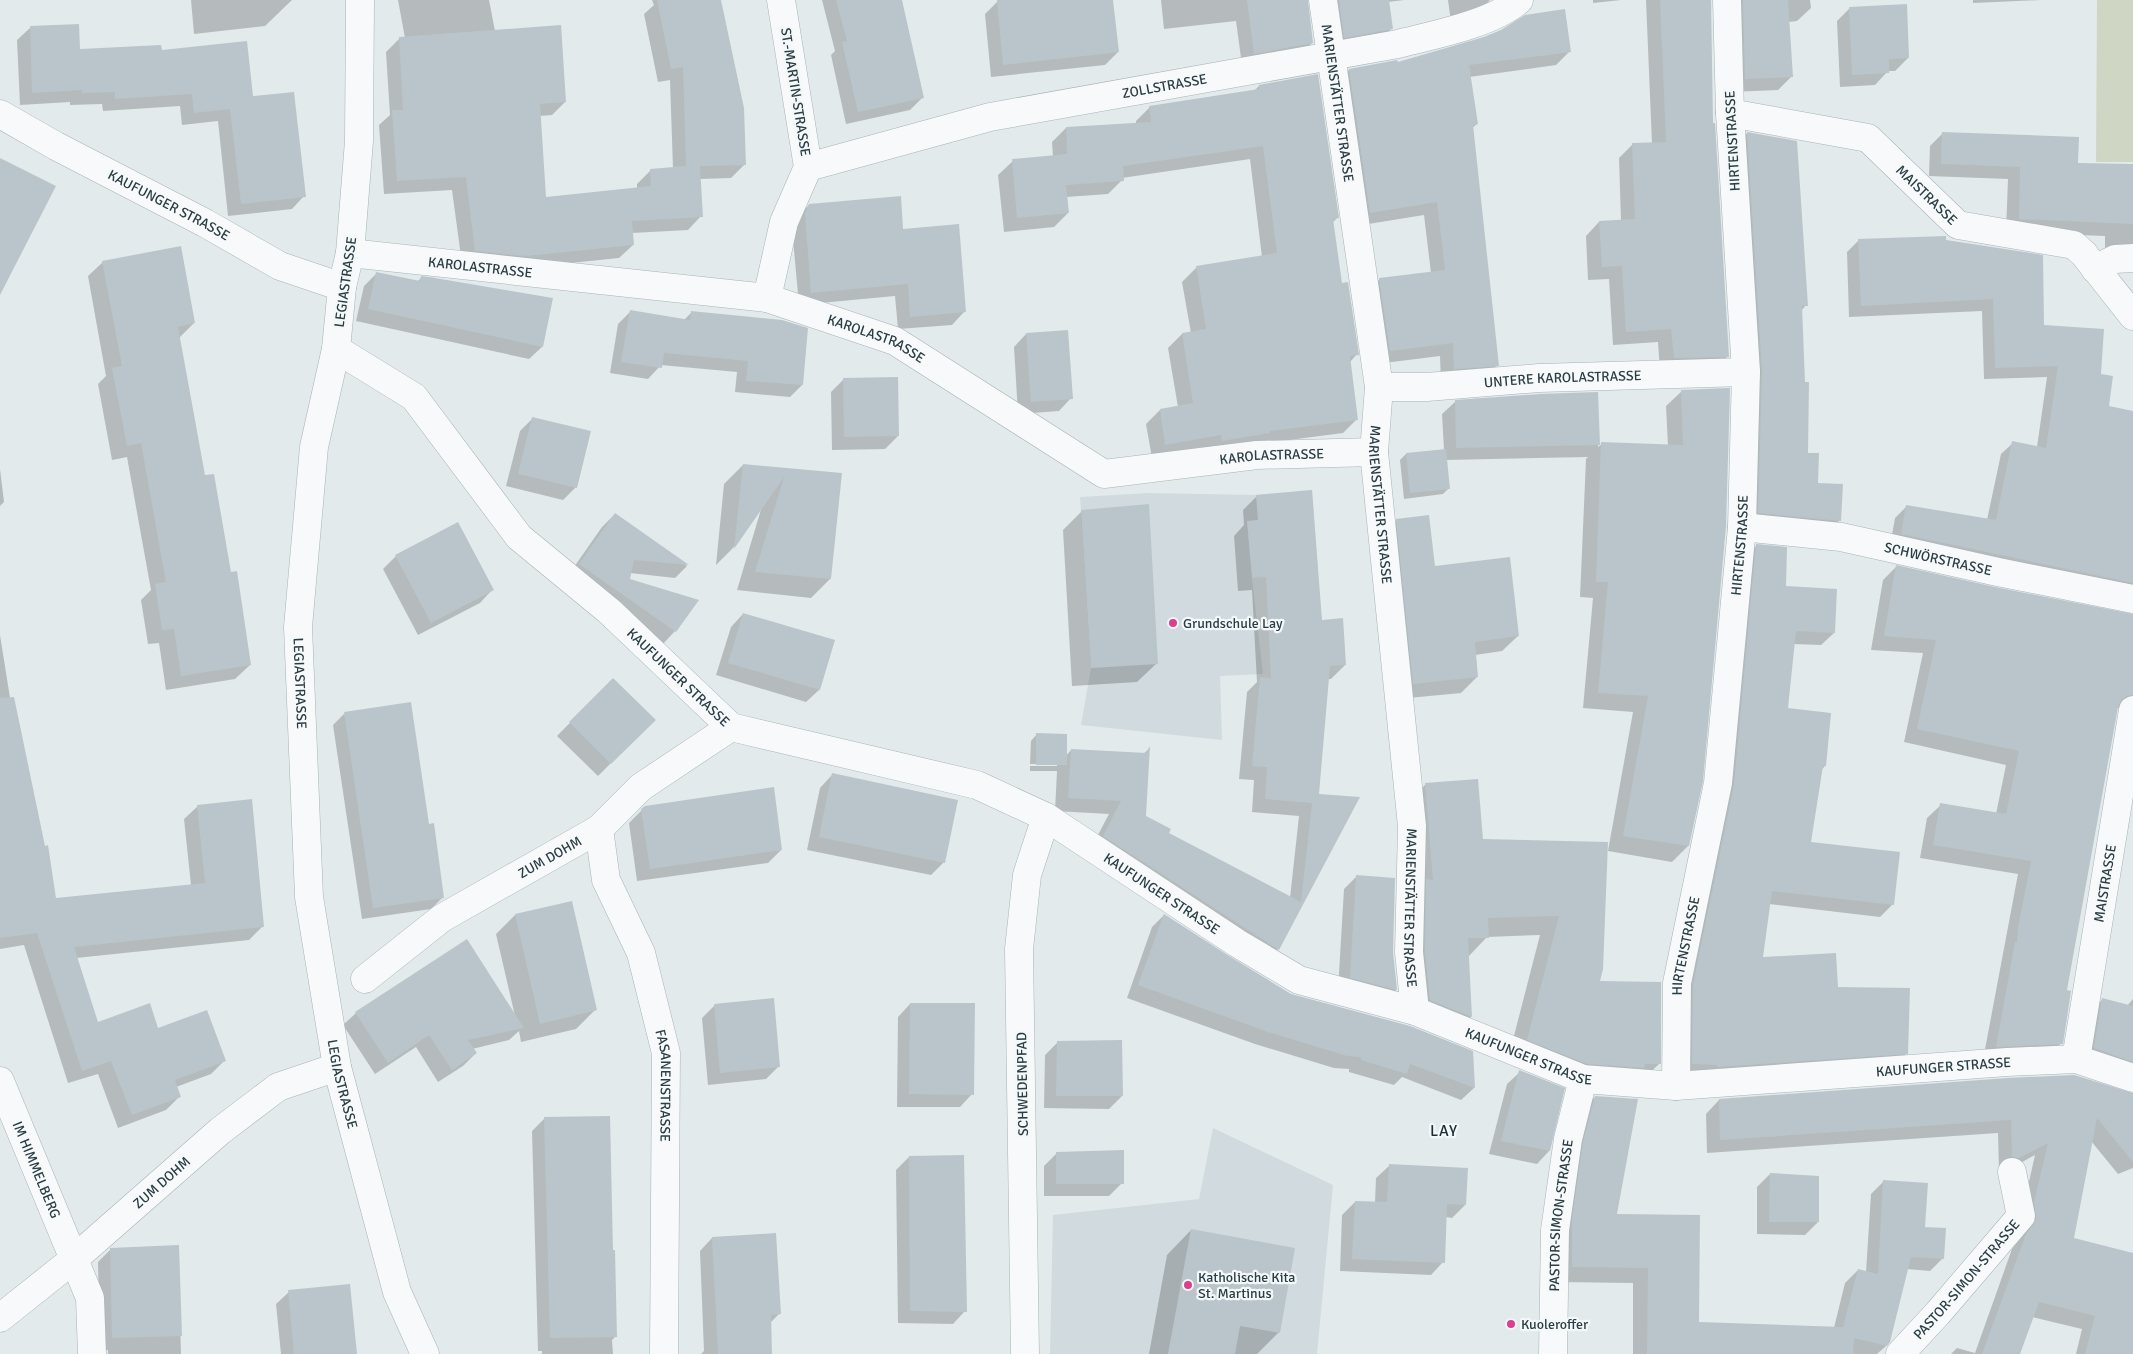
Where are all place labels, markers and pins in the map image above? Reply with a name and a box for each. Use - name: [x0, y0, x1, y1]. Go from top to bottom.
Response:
- place label: Grundschule Lay: [1183, 615, 1283, 632]
- marker: Grundschule Lay: [1167, 617, 1179, 629]
- place label: Katholische Kita St. Martinus: [1198, 1269, 1295, 1302]
- marker: Katholische Kita St. Martinus: [1182, 1279, 1194, 1291]
- place label: Kuoleroffer: [1521, 1316, 1589, 1333]
- marker: Kuoleroffer: [1505, 1318, 1517, 1330]

